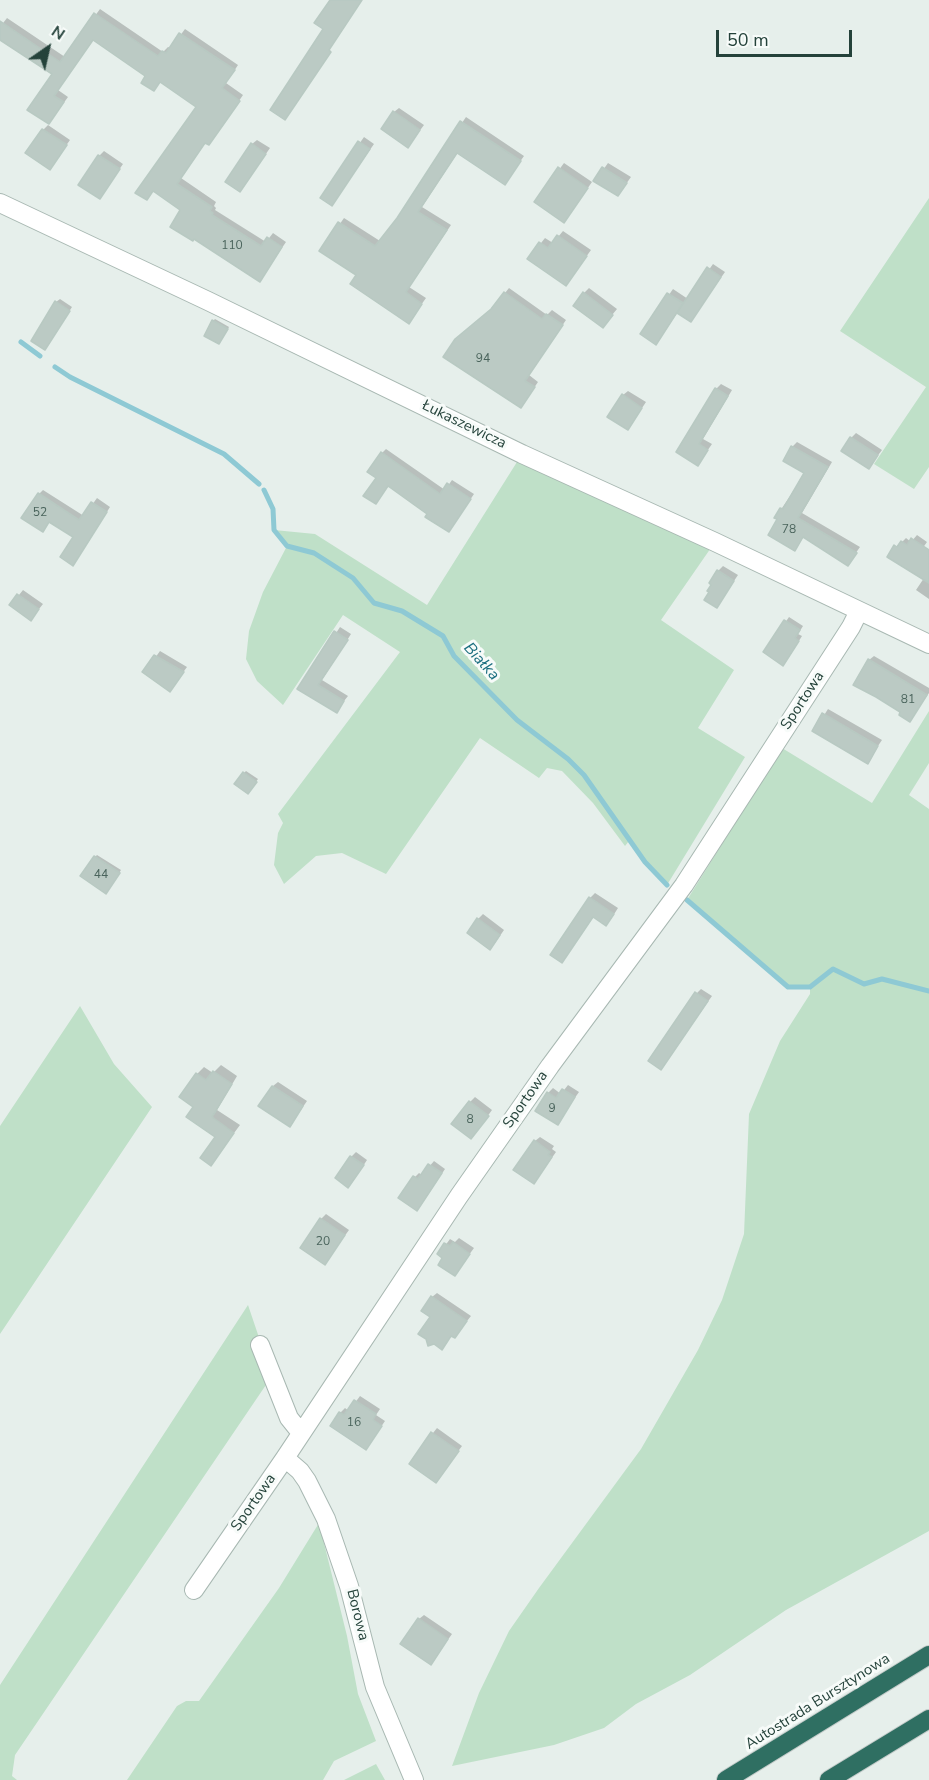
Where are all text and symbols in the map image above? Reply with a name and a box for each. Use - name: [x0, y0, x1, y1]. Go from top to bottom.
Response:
- north arrow: [18, 18, 78, 78]
- scale bar: [719, 18, 856, 56]
- text: N: [47, 21, 69, 46]
- text: 50 m: [727, 28, 769, 52]
- house number: 110: [221, 239, 243, 253]
- house number: 94: [476, 352, 490, 366]
- street label: Łukaszewicza: [419, 397, 509, 453]
- house number: 52: [33, 506, 47, 520]
- house number: 78: [782, 523, 796, 537]
- water label: Białka: [459, 639, 503, 685]
- street label: Sportowa: [778, 668, 828, 734]
- house number: 81: [901, 693, 915, 707]
- house number: 44: [94, 868, 108, 882]
- street label: Sportowa: [500, 1068, 552, 1132]
- house number: 9: [548, 1102, 556, 1116]
- house number: 8: [466, 1113, 474, 1127]
- house number: 20: [316, 1235, 330, 1249]
- house number: 16: [347, 1416, 361, 1430]
- street label: Sportowa: [228, 1471, 280, 1535]
- street label: Borowa: [342, 1587, 372, 1643]
- street label: Autostrada Bursztynowa: [742, 1650, 894, 1754]

